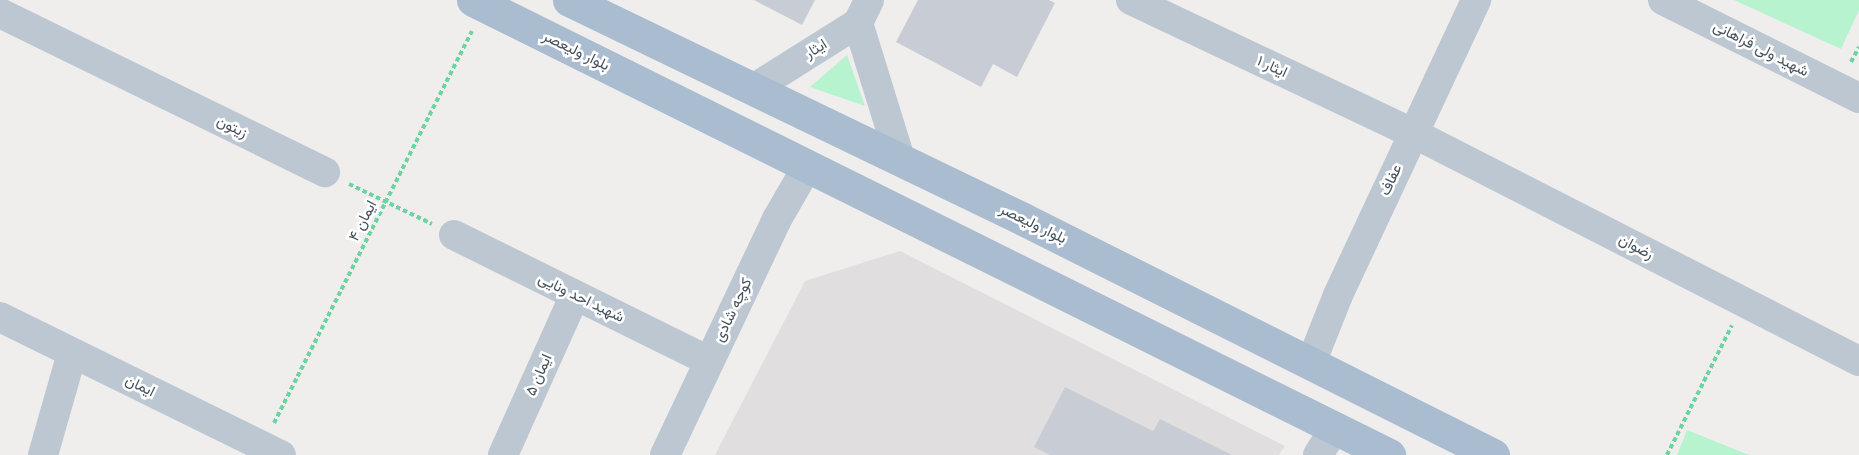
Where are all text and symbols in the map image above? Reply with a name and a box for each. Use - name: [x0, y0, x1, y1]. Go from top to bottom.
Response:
- street label: شهید ولی فراهانی: [1710, 17, 1812, 81]
- street label: بلوار ولیعصر: [540, 27, 612, 75]
- street label: ایثار: [802, 35, 830, 63]
- street label: ایثار ۱: [1254, 52, 1290, 82]
- street label: زیتون: [214, 112, 250, 142]
- street label: عفاف: [1376, 162, 1406, 198]
- street label: ایمان ۴: [345, 198, 381, 244]
- street label: بلوار ولیعصر: [997, 200, 1069, 248]
- street label: رضوان: [1616, 230, 1656, 264]
- street label: شهید احد ونایی: [535, 269, 627, 327]
- street label: کوچه شادی: [710, 275, 756, 345]
- street label: ایمان ۵: [522, 351, 556, 399]
- street label: ایمان: [122, 371, 158, 401]

